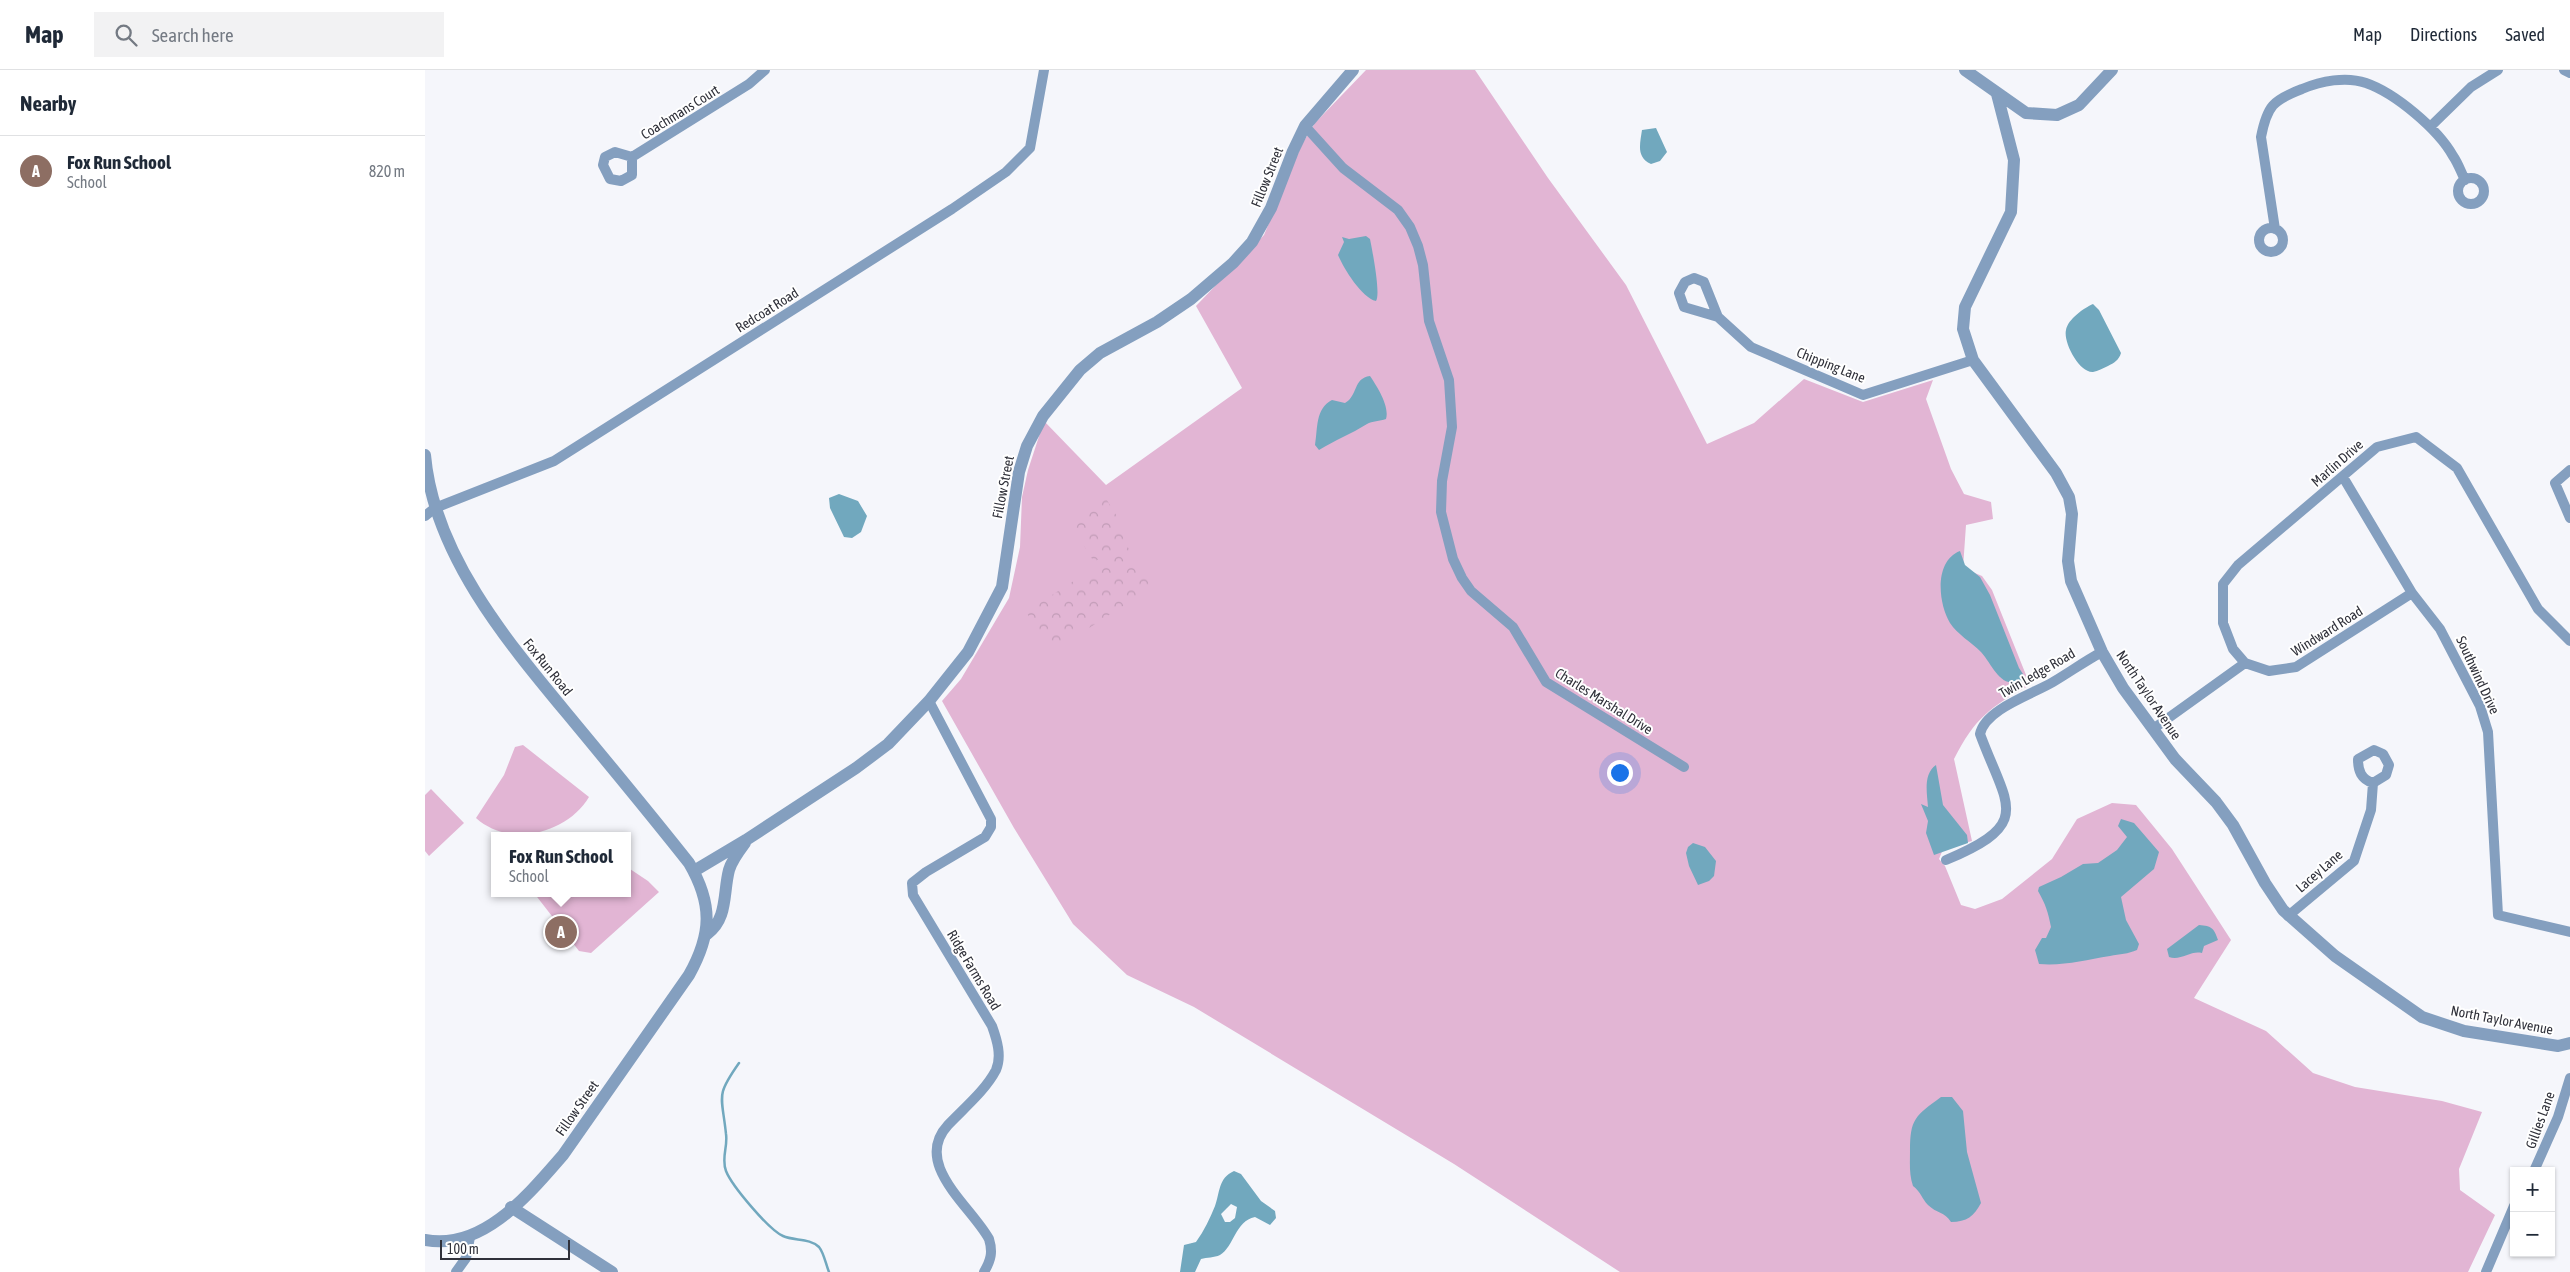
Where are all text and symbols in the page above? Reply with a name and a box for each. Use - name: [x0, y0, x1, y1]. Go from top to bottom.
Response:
- search box: [94, 12, 444, 57]
- text: Map: [25, 21, 64, 48]
- icon: search: [112, 21, 140, 49]
- text: Search here: [152, 24, 234, 46]
- text: Map: [2353, 24, 2382, 45]
- text: Directions: [2410, 24, 2477, 45]
- text: Saved: [2505, 24, 2545, 45]
- street label: Coachmans Court: [638, 82, 722, 142]
- text: Nearby: [20, 91, 76, 115]
- street label: Fillow Street: [1248, 145, 1286, 209]
- text: Fox Run School: [67, 151, 171, 173]
- text: A: [32, 162, 40, 180]
- text: 820 m: [369, 162, 405, 180]
- text: School: [67, 173, 107, 191]
- street label: Redcoat Road: [733, 284, 801, 336]
- street label: Chipping Lane: [1794, 344, 1868, 386]
- street label: Marlin Drive: [2308, 436, 2366, 490]
- street label: Fillow Street: [989, 454, 1017, 520]
- street label: Windward Road: [2288, 603, 2366, 659]
- street label: Southwind Drive: [2453, 633, 2503, 717]
- street label: Fox Run Road: [520, 635, 576, 699]
- street label: Twin Ledge Road: [1996, 645, 2078, 701]
- street label: North Taylor Avenue: [2113, 647, 2185, 743]
- street label: Charles Marshal Drive: [1552, 665, 1656, 737]
- your location: [1607, 760, 1633, 786]
- popup: [491, 832, 631, 897]
- text: Fox Run School: [509, 845, 613, 867]
- street label: Lacey Lane: [2293, 847, 2345, 895]
- text: School: [509, 867, 549, 885]
- pin: A: [545, 913, 577, 951]
- street label: Ridge Farms Road: [944, 927, 1004, 1013]
- street label: North Taylor Avenue: [2449, 1002, 2555, 1038]
- street label: Fillow Street: [552, 1077, 602, 1139]
- street label: Gillies Lane: [2522, 1089, 2558, 1151]
- map controls: [2510, 1167, 2555, 1257]
- button: +: [2510, 1167, 2555, 1212]
- button: −: [2510, 1212, 2555, 1257]
- scale bar: [440, 1237, 570, 1260]
- text: 100 m: [447, 1241, 479, 1257]

